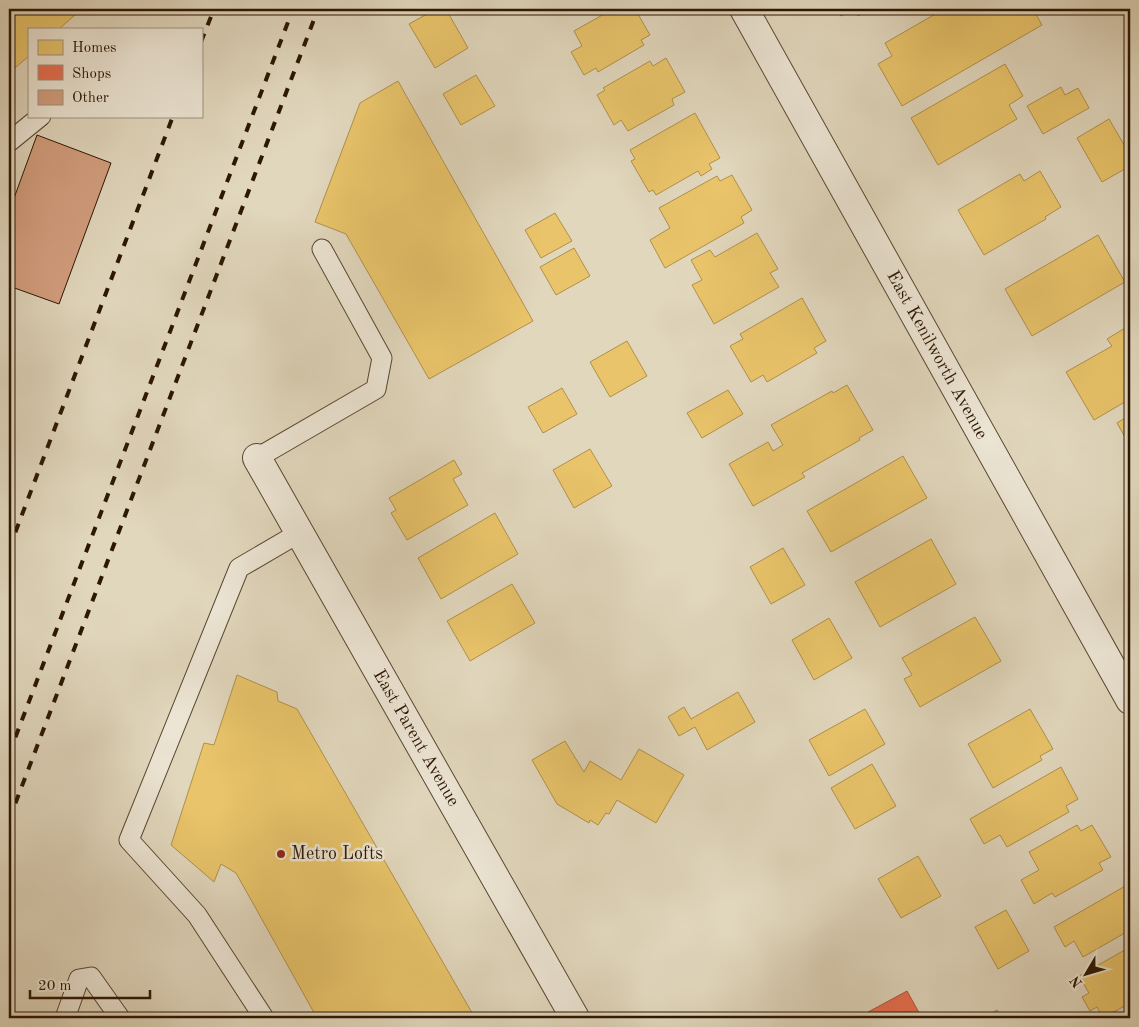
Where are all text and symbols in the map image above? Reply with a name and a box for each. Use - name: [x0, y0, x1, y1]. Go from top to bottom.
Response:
- legend: [28, 28, 202, 118]
- text: Homes: [72, 41, 117, 56]
- text: Shops: [72, 67, 111, 82]
- text: Other: [72, 91, 109, 106]
- street label: East Kenilworth Avenue: [883, 268, 991, 442]
- street label: East Parent Avenue: [370, 667, 462, 809]
- place label: Metro Lofts: [291, 845, 383, 863]
- marker: Metro Lofts: [275, 848, 287, 860]
- north arrow: [1062, 950, 1112, 1000]
- scale bar: [30, 967, 150, 999]
- text: N: [1068, 973, 1085, 990]
- text: 20 m: [38, 979, 72, 994]

